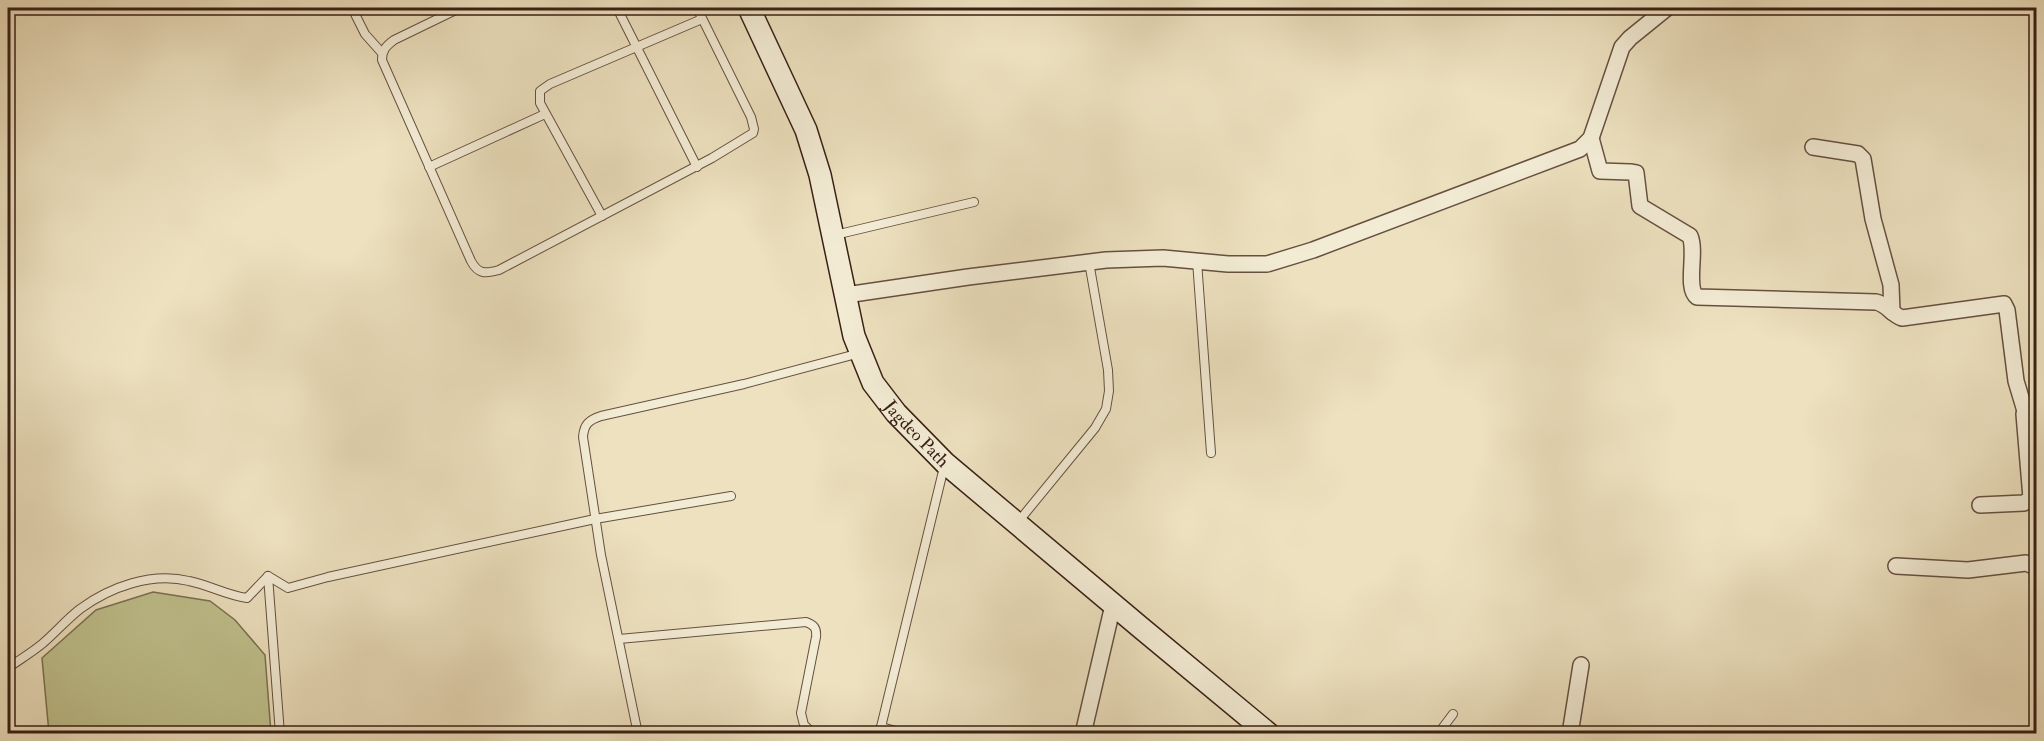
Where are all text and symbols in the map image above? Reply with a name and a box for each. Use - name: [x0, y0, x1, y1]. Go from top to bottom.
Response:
- street label: Jagdeo Path: [878, 395, 955, 473]

